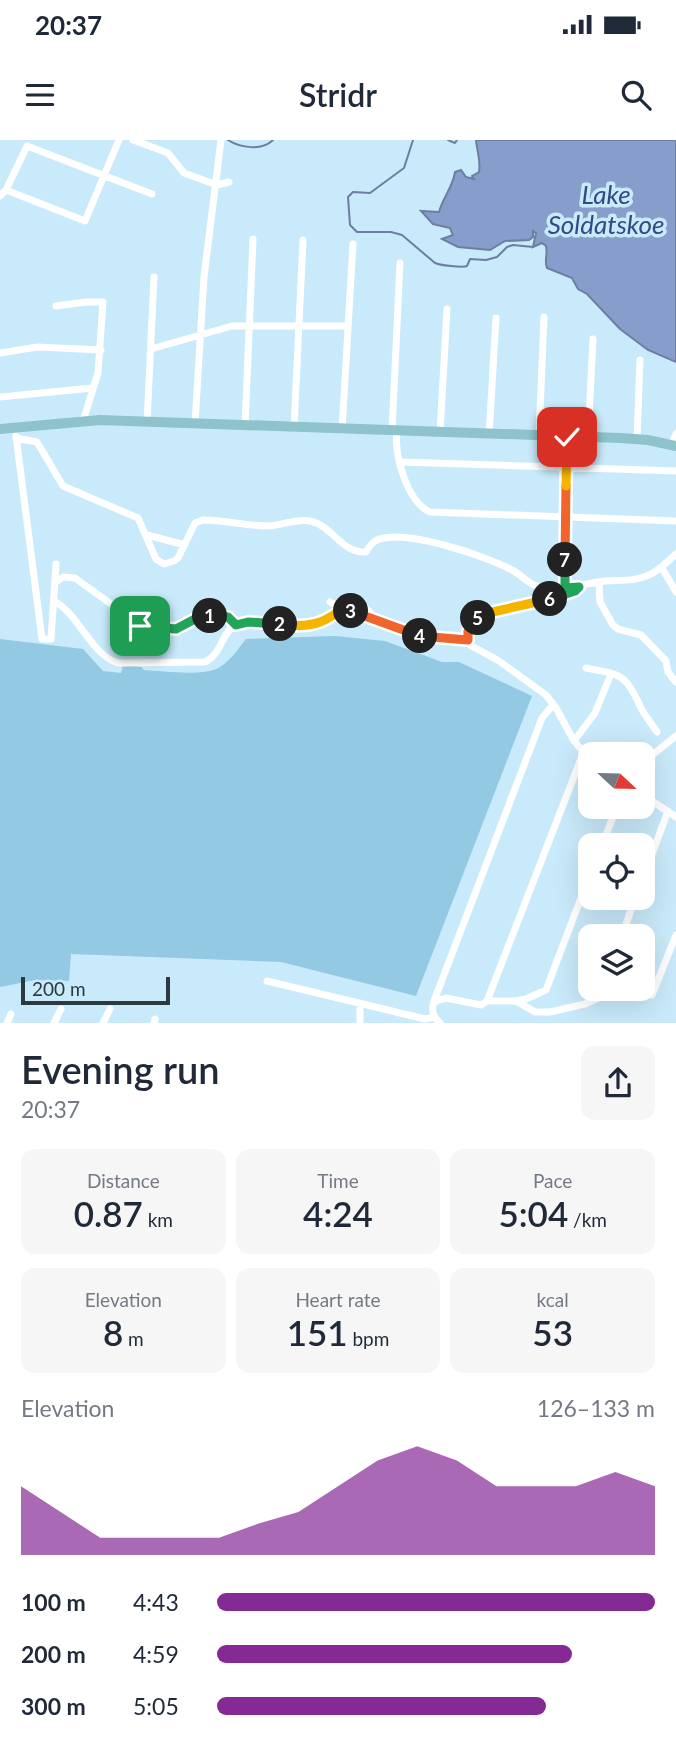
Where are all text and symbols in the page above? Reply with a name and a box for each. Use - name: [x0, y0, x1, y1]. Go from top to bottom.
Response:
- text: 20:37: [35, 9, 102, 41]
- text: Stridr: [299, 75, 377, 114]
- icon: menu: [21, 76, 59, 114]
- icon: search: [617, 76, 655, 114]
- water label: Lake Soldatskoe: [548, 178, 664, 240]
- pin: [537, 407, 597, 467]
- icon: check: [548, 418, 586, 456]
- pin: 7: [548, 542, 582, 578]
- text: 7: [559, 548, 570, 571]
- pin: 6: [532, 582, 568, 616]
- text: 6: [544, 587, 555, 610]
- pin: 3: [334, 594, 368, 629]
- pin: [110, 596, 170, 656]
- pin: 1: [192, 598, 228, 634]
- text: 3: [345, 599, 356, 622]
- pin: 5: [461, 601, 496, 636]
- text: 1: [204, 604, 215, 627]
- pin: 2: [262, 606, 298, 642]
- text: 5: [472, 606, 483, 629]
- icon: arrive: [121, 607, 159, 645]
- text: 2: [274, 612, 285, 635]
- pin: 4: [402, 618, 438, 654]
- text: 4: [414, 624, 425, 647]
- north arrow: [578, 742, 654, 819]
- map controls: [578, 742, 655, 1001]
- button: locate: [578, 833, 655, 910]
- button: layers: [578, 924, 655, 1001]
- scale bar: [21, 974, 170, 1005]
- text: 200 m: [32, 977, 86, 1000]
- text: Evening run: [21, 1046, 220, 1092]
- button: share: [581, 1046, 655, 1120]
- text: 20:37: [21, 1095, 80, 1123]
- text: Distance: [87, 1169, 160, 1192]
- text: Time: [317, 1169, 359, 1192]
- text: Pace: [533, 1169, 572, 1192]
- text: 0.87: [74, 1192, 143, 1234]
- text: 4:24: [303, 1192, 373, 1234]
- text: 5:04: [498, 1192, 568, 1234]
- text: km: [143, 1208, 173, 1231]
- text: /km: [568, 1208, 607, 1231]
- text: Elevation: [85, 1288, 162, 1311]
- text: Heart rate: [295, 1288, 381, 1311]
- text: kcal: [537, 1288, 569, 1311]
- text: 8: [103, 1311, 123, 1353]
- text: 151: [287, 1311, 348, 1353]
- text: 53: [532, 1311, 573, 1353]
- text: m: [123, 1327, 144, 1350]
- text: bpm: [348, 1327, 389, 1350]
- text: Elevation: [21, 1394, 114, 1422]
- text: 126–133 m: [537, 1394, 655, 1422]
- text: 100 m: [21, 1588, 86, 1616]
- text: 4:43: [133, 1588, 179, 1616]
- text: 200 m: [21, 1640, 86, 1668]
- text: 4:59: [133, 1640, 179, 1668]
- text: 300 m: [21, 1692, 86, 1720]
- text: 5:05: [133, 1692, 179, 1720]

